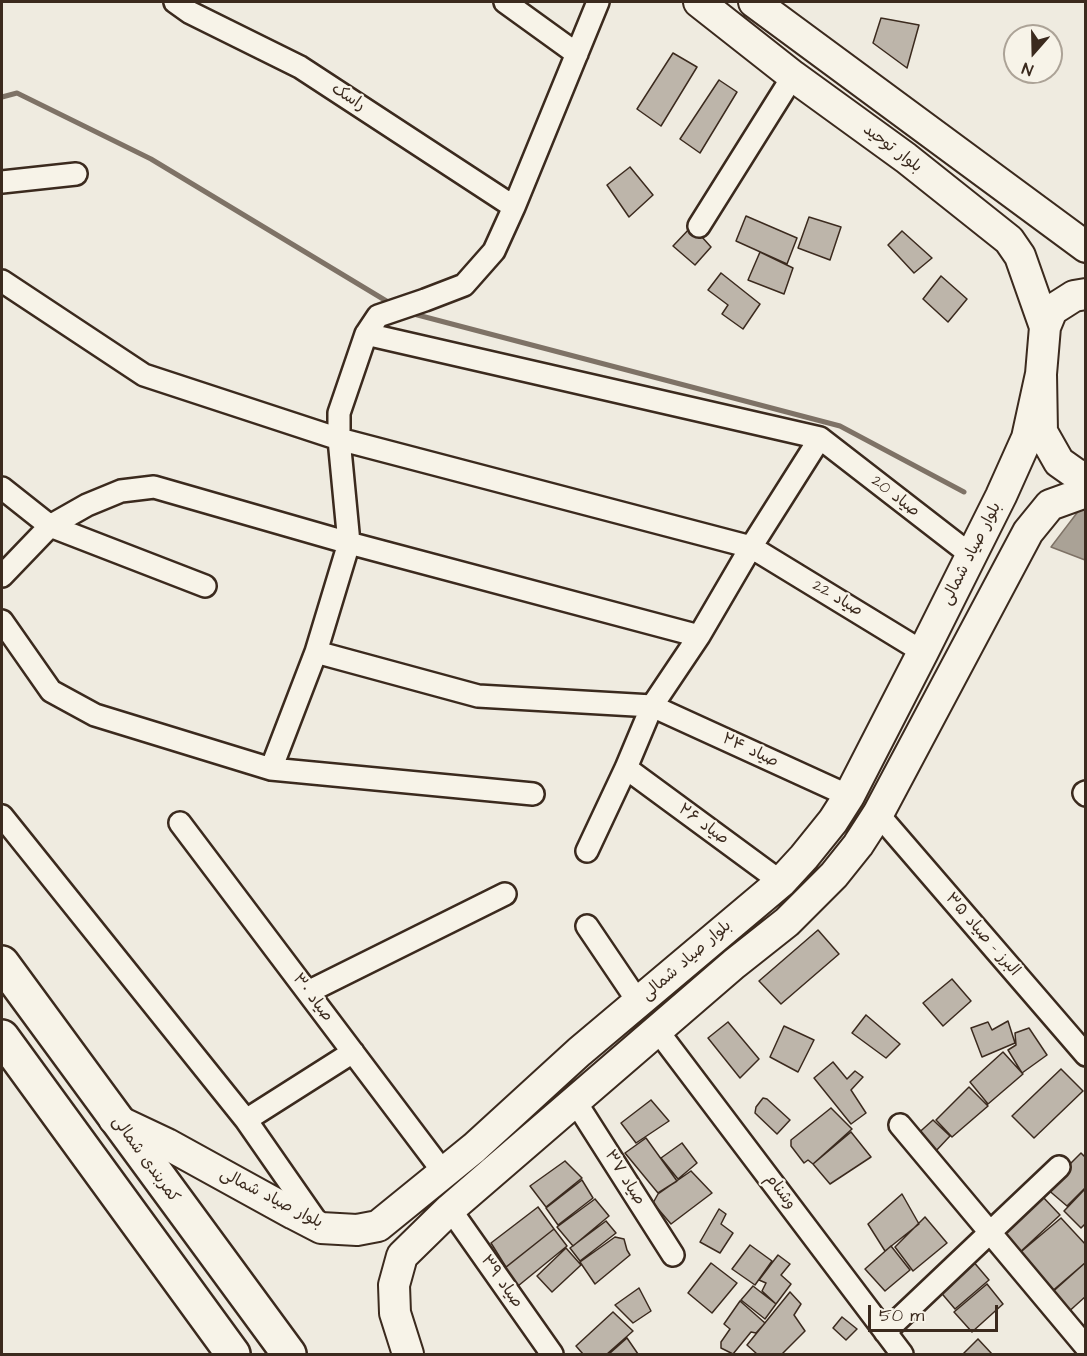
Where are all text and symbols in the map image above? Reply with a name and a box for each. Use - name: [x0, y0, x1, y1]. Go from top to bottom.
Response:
- north arrow: [1003, 24, 1063, 84]
- text: N: [1019, 57, 1036, 81]
- street label: راسک: [327, 80, 369, 116]
- street label: بلوار توحید: [859, 121, 925, 177]
- street label: صیاد 20: [867, 472, 923, 522]
- street label: بلوار صیاد شمالی: [938, 499, 1006, 609]
- street label: صیاد 22: [808, 577, 866, 621]
- street label: صیاد ۲۴: [719, 730, 781, 772]
- street label: صیاد ۲۶: [674, 800, 732, 850]
- street label: البرز - صیاد ۳۵: [941, 889, 1023, 981]
- street label: بلوار صیاد شمالی: [638, 917, 736, 1005]
- street label: صیاد ۳۰: [288, 970, 336, 1026]
- street label: کمربندی شمالی: [107, 1113, 183, 1207]
- street label: صیاد ۳۷: [600, 1147, 648, 1209]
- street label: بلوار صیاد شمالی: [216, 1165, 326, 1233]
- street label: وشنام: [760, 1170, 800, 1214]
- street label: صیاد ۳۹: [476, 1252, 526, 1312]
- scale bar: [871, 1293, 1002, 1331]
- text: 50 m: [879, 1303, 924, 1328]

